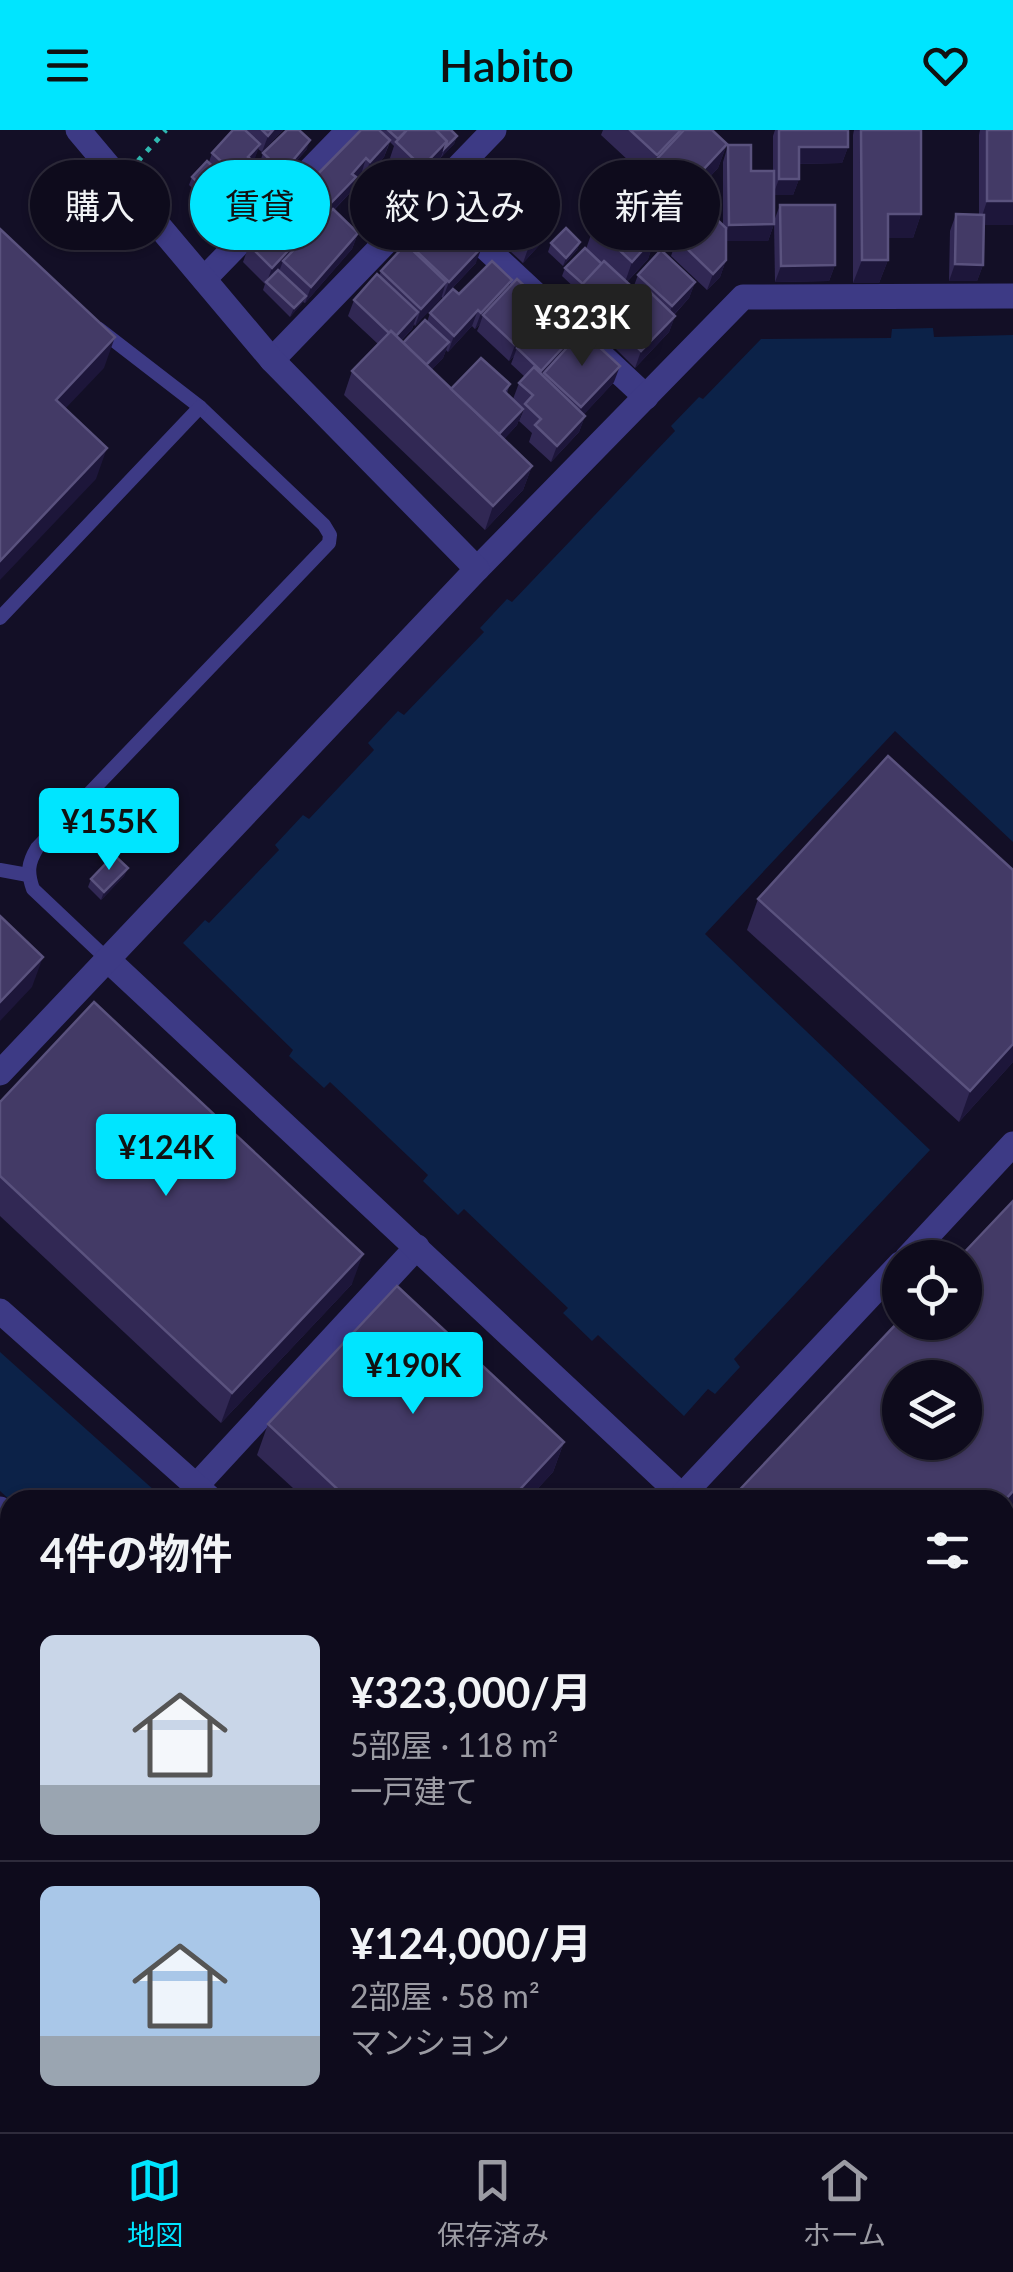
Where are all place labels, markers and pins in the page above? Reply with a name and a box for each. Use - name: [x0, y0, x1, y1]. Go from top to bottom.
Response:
- pin: ¥323K: [512, 284, 652, 369]
- pin: ¥155K: [39, 788, 179, 873]
- pin: ¥124K: [96, 1114, 236, 1199]
- pin: ¥190K: [343, 1332, 483, 1417]

